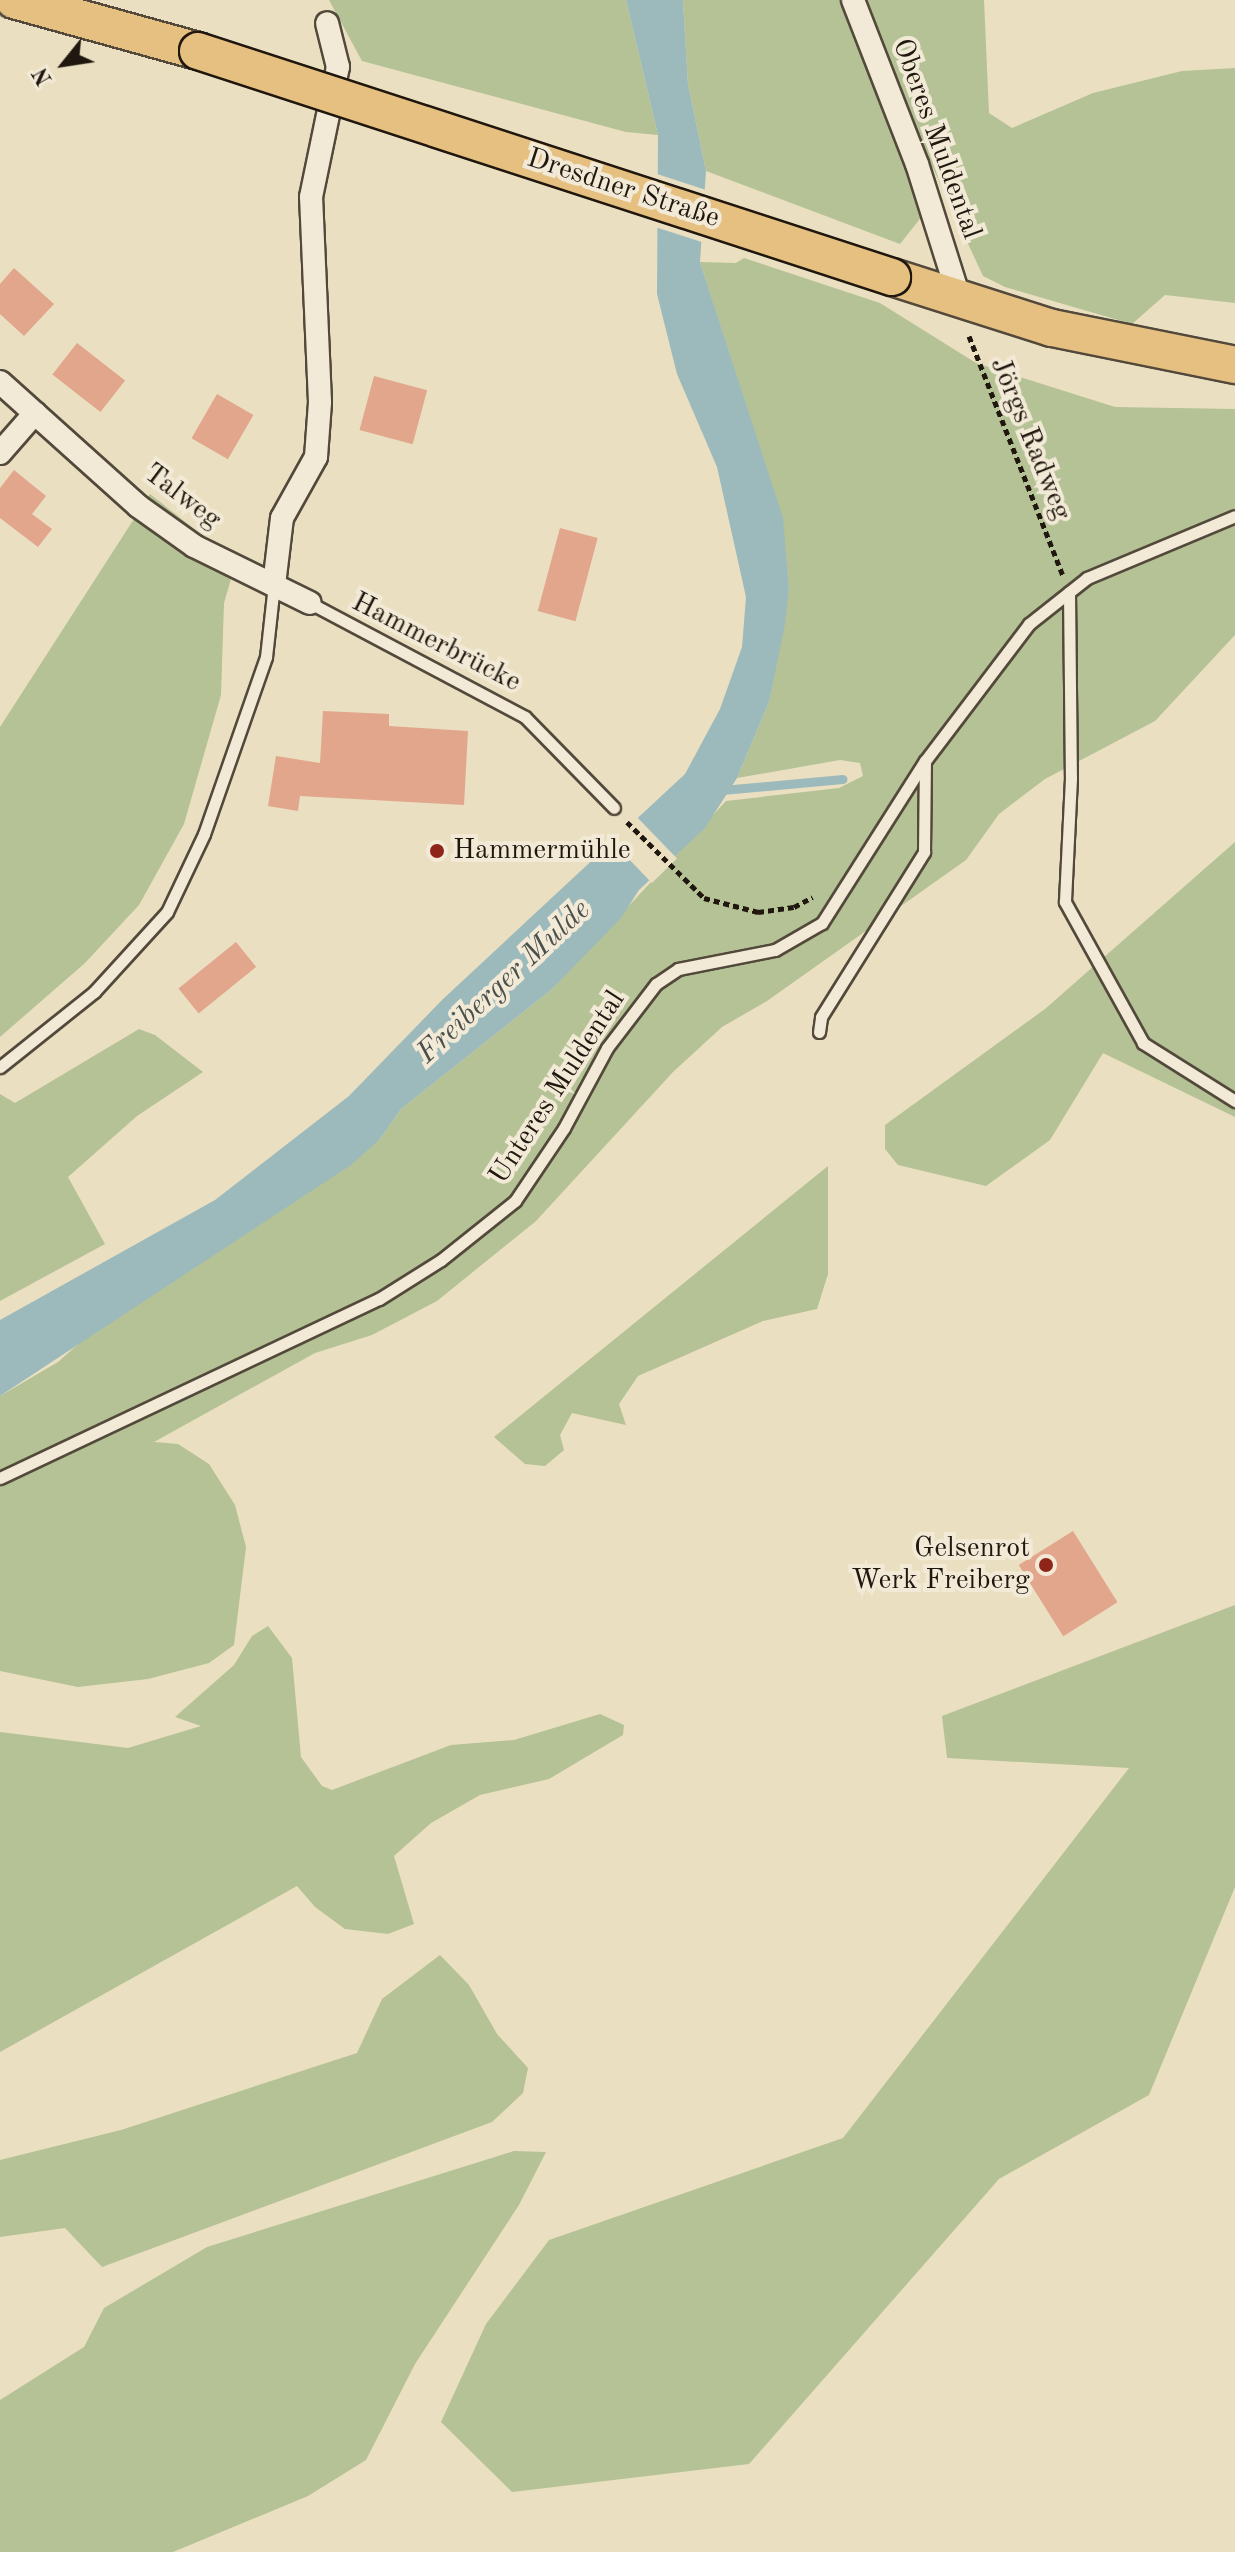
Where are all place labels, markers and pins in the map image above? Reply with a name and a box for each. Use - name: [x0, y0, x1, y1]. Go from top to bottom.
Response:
- place label: Hammermühle: [453, 834, 631, 868]
- marker: Hammermühle: [428, 842, 446, 860]
- place label: Gelsenrot Werk Freiberg: [851, 1532, 1030, 1598]
- marker: Gelsenrot Werk Freiberg: [1037, 1556, 1055, 1574]

